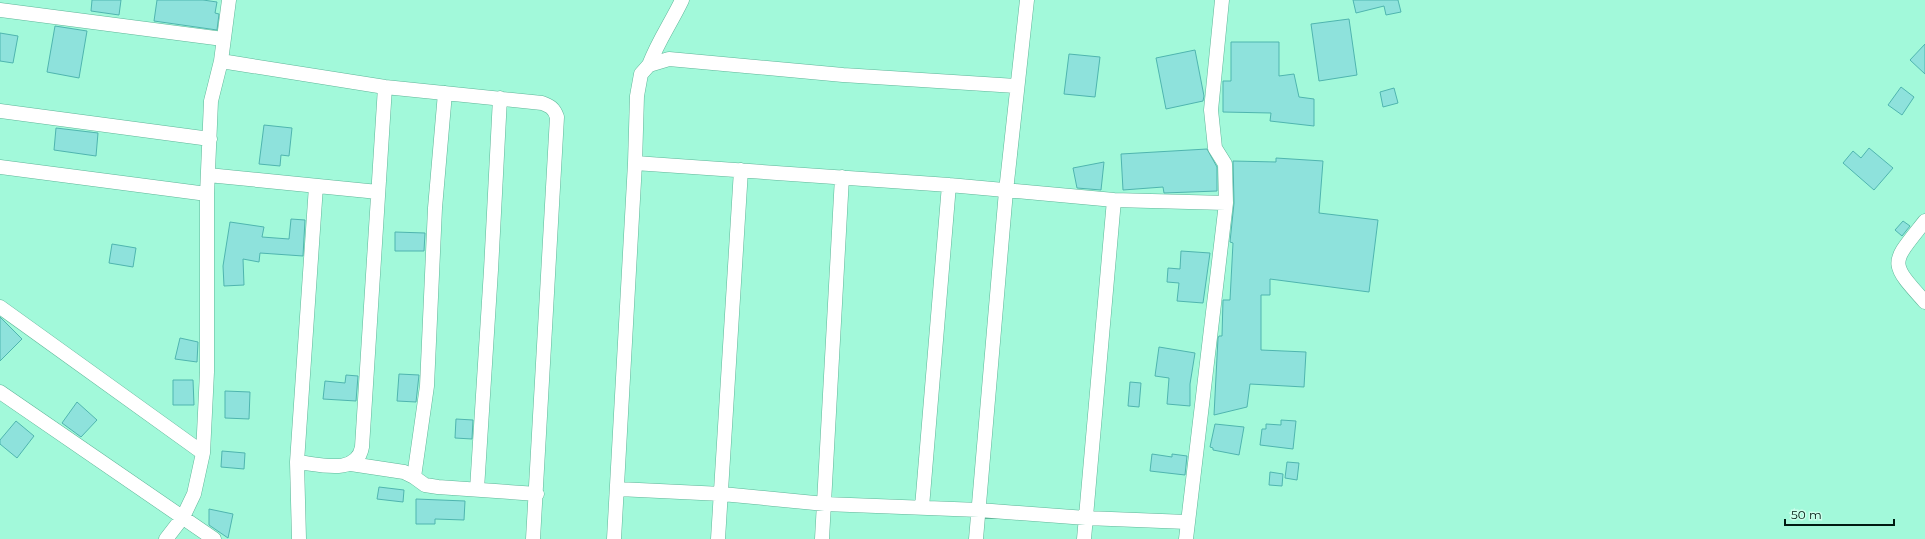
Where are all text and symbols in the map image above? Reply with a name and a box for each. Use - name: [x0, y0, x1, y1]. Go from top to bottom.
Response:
- scale bar: [1785, 501, 1894, 527]
- text: 50 m: [1791, 507, 1822, 522]

